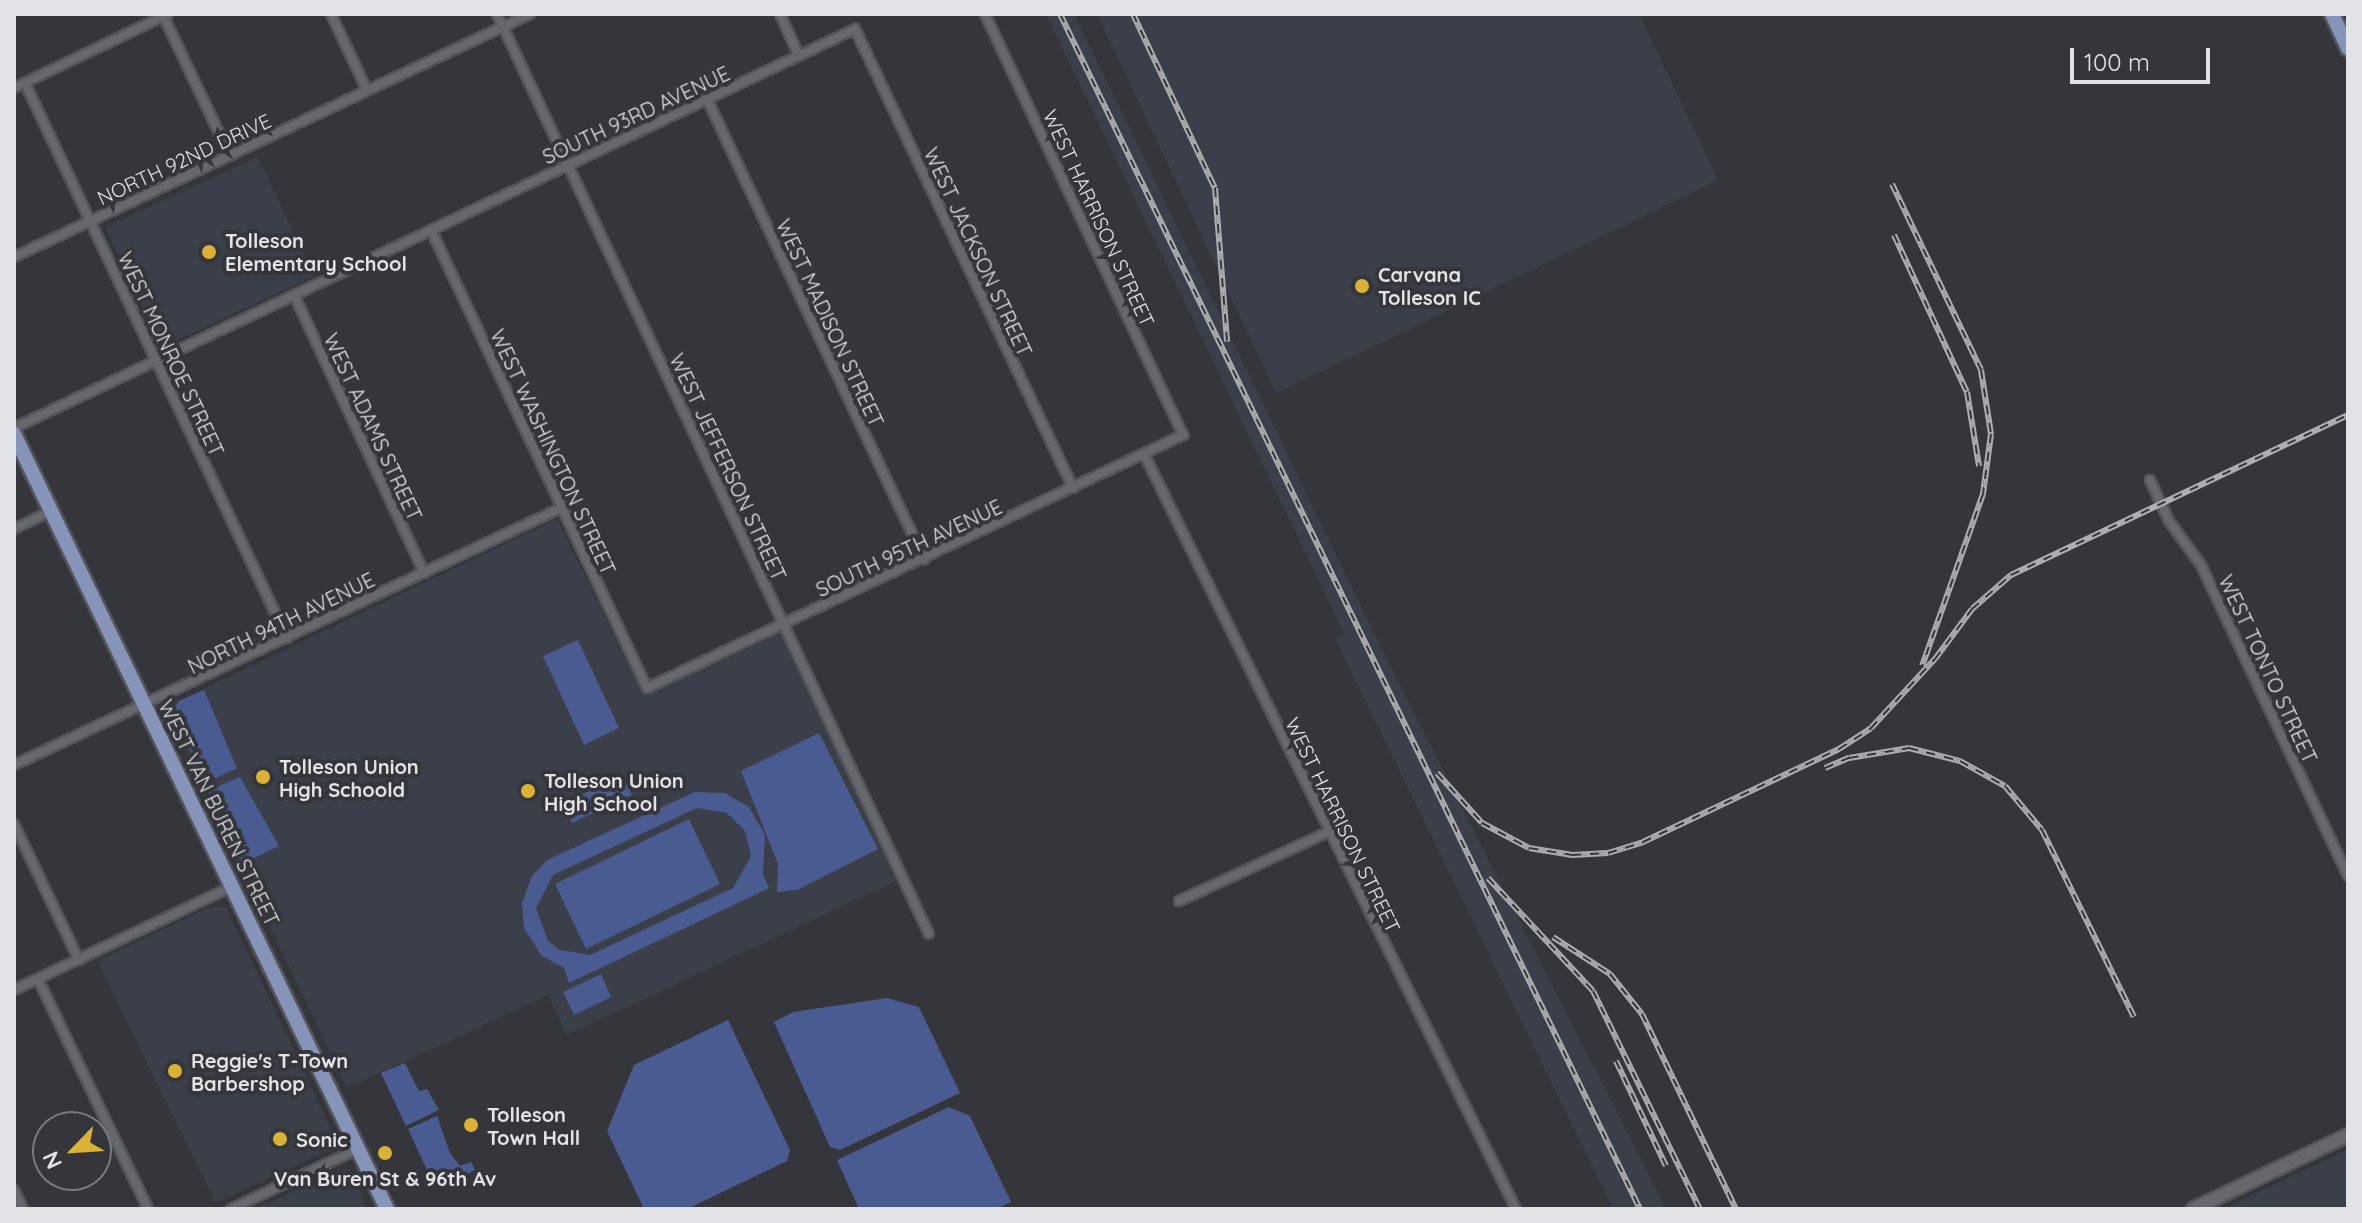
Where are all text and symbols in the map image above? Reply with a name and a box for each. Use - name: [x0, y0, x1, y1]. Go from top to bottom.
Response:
- scale bar: [2074, 32, 2214, 82]
- text: 100 m: [2084, 47, 2150, 77]
- street label: SOUTH 93RD AVENUE: [539, 61, 733, 169]
- street label: WEST HARRISON STREET: [1038, 106, 1160, 330]
- street label: NORTH 92ND DRIVE: [93, 108, 275, 210]
- street label: WEST JACKSON STREET: [919, 144, 1037, 360]
- street label: WEST MADISON STREET: [771, 215, 889, 431]
- place label: Tolleson Elementary School: [225, 228, 407, 275]
- marker: Tolleson Elementary School: [200, 243, 218, 261]
- street label: WEST MONROE STREET: [113, 248, 229, 460]
- place label: Carvana Tolleson IC: [1378, 262, 1481, 309]
- marker: Carvana Tolleson IC: [1353, 277, 1371, 295]
- street label: WEST WASHINGTON STREET: [485, 325, 621, 579]
- street label: WEST ADAMS STREET: [319, 329, 427, 525]
- street label: WEST JEFFERSON STREET: [665, 350, 791, 584]
- street label: SOUTH 95TH AVENUE: [812, 494, 1006, 602]
- street label: NORTH 94TH AVENUE: [184, 567, 378, 679]
- street label: WEST TONTO STREET: [2214, 571, 2322, 767]
- street label: WEST VAN BUREN STREET: [154, 696, 284, 930]
- street label: WEST HARRISON STREET: [1280, 713, 1406, 937]
- place label: Tolleson Union High Schoold: [279, 754, 419, 801]
- marker: Tolleson Union High Schoold: [254, 768, 272, 786]
- place label: Tolleson Union High School: [544, 768, 684, 815]
- marker: Tolleson Union High School: [519, 782, 537, 800]
- place label: Reggie's T-Town Barbershop: [191, 1048, 348, 1095]
- marker: Reggie's T-Town Barbershop: [166, 1062, 184, 1080]
- place label: Tolleson Town Hall: [487, 1102, 580, 1149]
- north arrow: [32, 1111, 112, 1191]
- marker: Tolleson Town Hall: [462, 1116, 480, 1134]
- place label: Sonic: [296, 1127, 347, 1151]
- marker: Sonic: [271, 1130, 289, 1148]
- marker: Van Buren St & 96th Av: [376, 1144, 394, 1162]
- text: N: [36, 1147, 68, 1174]
- place label: Van Buren St & 96th Av: [274, 1166, 496, 1190]

